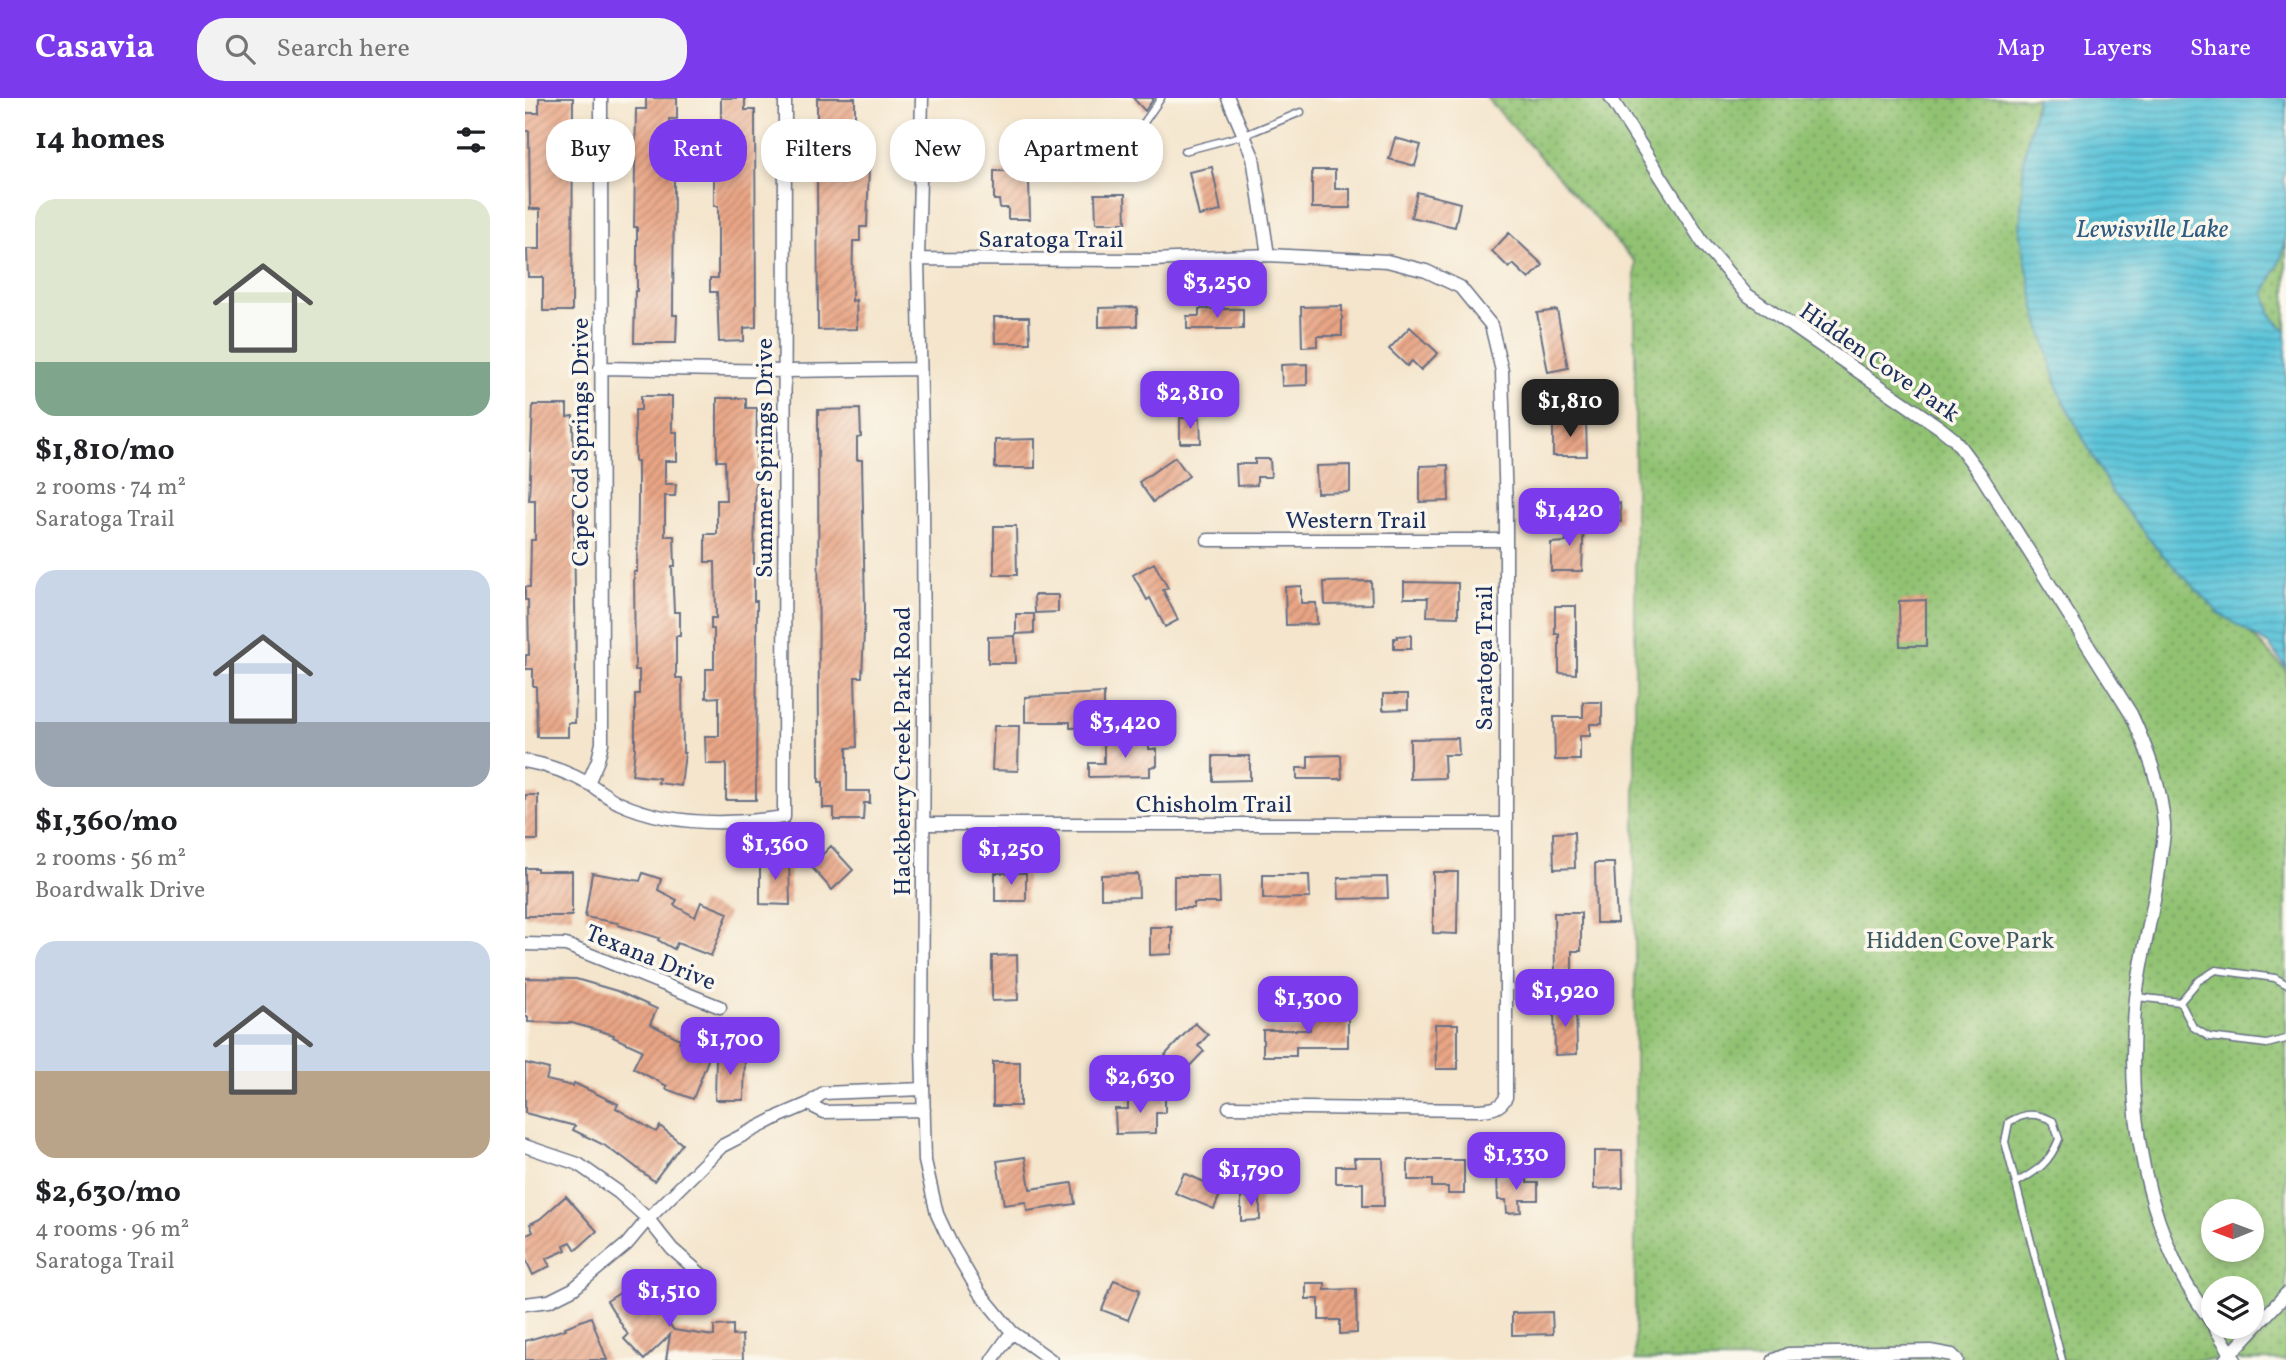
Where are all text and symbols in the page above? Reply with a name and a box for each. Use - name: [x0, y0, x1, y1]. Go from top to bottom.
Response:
- search box: [197, 18, 687, 81]
- text: Casavia: [35, 26, 155, 72]
- icon: search: [221, 30, 259, 68]
- text: Search here: [277, 31, 410, 67]
- text: Map: [1997, 32, 2045, 66]
- text: Layers: [2083, 32, 2152, 66]
- text: Share: [2190, 32, 2251, 66]
- text: 14 homes: [35, 119, 165, 161]
- chip: Buy: [546, 119, 635, 182]
- chip: Rent: [649, 119, 747, 182]
- chip: Filters: [761, 119, 876, 182]
- chip: New: [890, 119, 985, 182]
- chip: Apartment: [999, 119, 1163, 182]
- icon: filters: [452, 121, 490, 159]
- water label: Lewisville Lake: [2076, 212, 2229, 248]
- street label: Saratoga Trail: [978, 224, 1124, 258]
- icon: home: [200, 245, 326, 371]
- pin: $3,250: [1160, 260, 1274, 320]
- text: $3,250: [1183, 267, 1251, 299]
- street label: Hidden Cove Park: [1792, 296, 1966, 432]
- street label: Cape Cod Springs Drive: [565, 318, 599, 566]
- street label: Summer Springs Drive: [749, 338, 783, 578]
- pin: $2,810: [1133, 372, 1247, 431]
- text: $2,810: [1156, 378, 1224, 410]
- pin: $1,810: [1513, 380, 1627, 439]
- text: $1,810: [1538, 386, 1602, 418]
- text: $1,810/mo: [35, 430, 175, 472]
- text: 2 rooms · 74 m²: [35, 472, 186, 504]
- pin: $1,420: [1512, 489, 1626, 548]
- text: $1,420: [1535, 495, 1603, 527]
- text: Saratoga Trail: [35, 504, 175, 536]
- street label: Western Trail: [1285, 505, 1427, 539]
- street label: Saratoga Trail: [1469, 585, 1503, 731]
- street label: Hackberry Creek Park Road: [887, 606, 921, 896]
- icon: home: [200, 616, 326, 742]
- pin: $3,420: [1068, 700, 1182, 760]
- text: $3,420: [1089, 707, 1161, 739]
- street label: Chisholm Trail: [1136, 789, 1292, 823]
- text: $1,360/mo: [35, 801, 178, 843]
- pin: $1,360: [718, 822, 832, 882]
- pin: $1,250: [954, 828, 1068, 887]
- text: $1,360: [742, 829, 808, 861]
- text: $1,250: [978, 834, 1044, 866]
- text: 2 rooms · 56 m²: [35, 843, 186, 875]
- text: Boardwalk Drive: [35, 875, 205, 907]
- street label: Texana Drive: [580, 917, 721, 1000]
- park label: Hidden Cove Park: [1866, 925, 2054, 959]
- pin: $1,920: [1508, 970, 1622, 1029]
- pin: $1,300: [1251, 976, 1365, 1036]
- text: $1,920: [1531, 976, 1599, 1008]
- text: $1,300: [1274, 983, 1342, 1015]
- icon: home: [200, 987, 326, 1113]
- pin: $1,700: [673, 1018, 787, 1077]
- text: $1,700: [697, 1024, 763, 1056]
- pin: $2,630: [1083, 1056, 1197, 1115]
- text: $2,630: [1105, 1062, 1175, 1094]
- pin: $1,330: [1459, 1132, 1573, 1192]
- text: $1,330: [1483, 1139, 1549, 1171]
- pin: $1,790: [1194, 1148, 1308, 1208]
- text: $1,790: [1218, 1155, 1284, 1187]
- text: $2,630/mo: [35, 1172, 181, 1214]
- north arrow: [2201, 1199, 2265, 1262]
- map controls: [2201, 1199, 2264, 1339]
- text: 4 rooms · 96 m²: [35, 1214, 189, 1246]
- text: Saratoga Trail: [35, 1246, 175, 1278]
- pin: $1,510: [612, 1270, 726, 1329]
- text: $1,510: [638, 1276, 700, 1308]
- button: layers: [2201, 1276, 2264, 1339]

